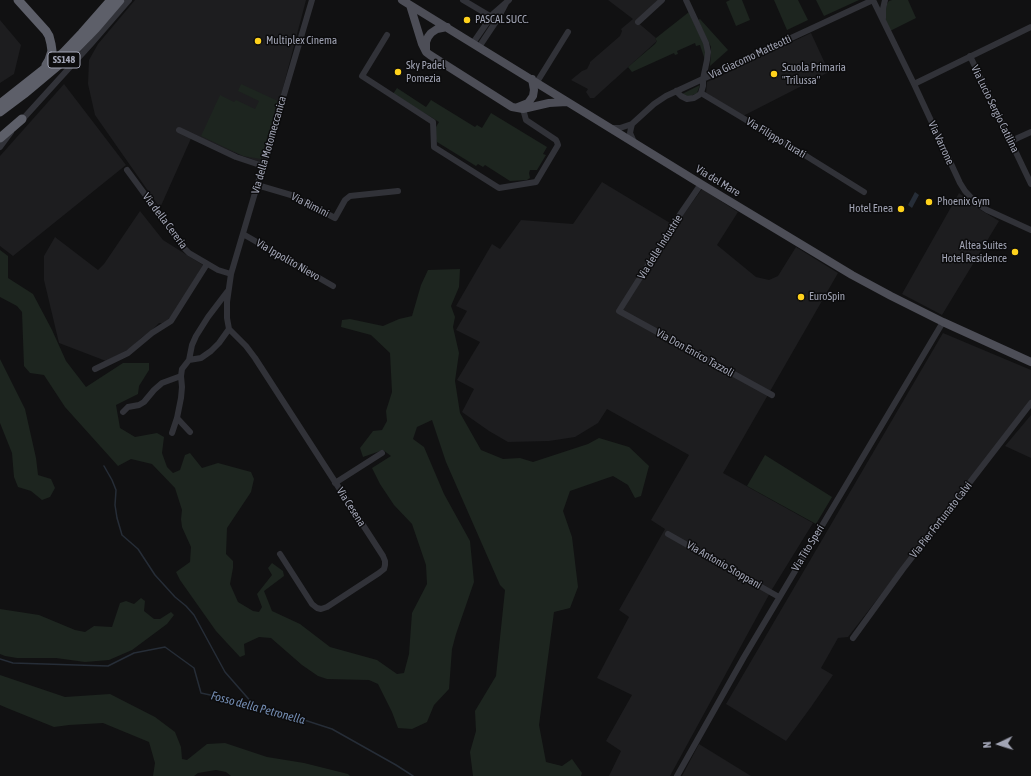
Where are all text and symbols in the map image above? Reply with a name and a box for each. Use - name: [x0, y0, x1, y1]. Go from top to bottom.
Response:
- place label: PASCAL SUCC.: [475, 13, 529, 27]
- marker: PASCAL SUCC.: [462, 15, 472, 25]
- street label: Via Giacomo Matteotti: [707, 32, 793, 82]
- place label: Multiplex Cinema: [266, 34, 337, 48]
- marker: Multiplex Cinema: [253, 36, 263, 46]
- road number: SS148: [48, 52, 80, 68]
- place label: Sky Padel Pomezia: [406, 59, 445, 85]
- place label: Scuola Primaria "Trilussa": [782, 61, 846, 87]
- street label: Via Lucio Sergio Catilina: [968, 63, 1022, 155]
- marker: Sky Padel Pomezia: [393, 67, 403, 77]
- marker: Scuola Primaria "Trilussa": [769, 69, 779, 79]
- street label: Via della Motomeccanica: [249, 95, 289, 195]
- street label: Via Filippo Turati: [744, 115, 808, 161]
- street label: Via Varrone: [925, 119, 957, 167]
- street label: Via del Mare: [693, 162, 743, 200]
- street label: Via Rimini: [289, 190, 331, 220]
- street label: Via della Cereria: [140, 191, 190, 251]
- place label: Phoenix Gym: [937, 195, 990, 209]
- marker: Phoenix Gym: [924, 197, 934, 207]
- place label: Hotel Enea: [849, 202, 893, 216]
- marker: Hotel Enea: [896, 204, 906, 214]
- street label: Via delle Industrie: [635, 212, 685, 282]
- street label: Via Ippolito Nievo: [254, 236, 322, 284]
- place label: Altea Suites Hotel Residence: [941, 239, 1007, 265]
- marker: Altea Suites Hotel Residence: [1010, 247, 1020, 257]
- place label: EuroSpin: [809, 290, 845, 304]
- marker: EuroSpin: [796, 292, 806, 302]
- street label: Via Don Enrico Tazzoli: [654, 326, 736, 380]
- street label: Via Pier Fortunato Calvi: [907, 479, 975, 561]
- street label: Via Cesena: [334, 485, 368, 529]
- street label: Via Tito Speri: [789, 522, 827, 574]
- street label: Via Antonio Stoppani: [684, 538, 764, 592]
- water label: Fosso della Petronella: [209, 688, 307, 728]
- north arrow: [979, 724, 1019, 764]
- text: N: [981, 741, 993, 748]

